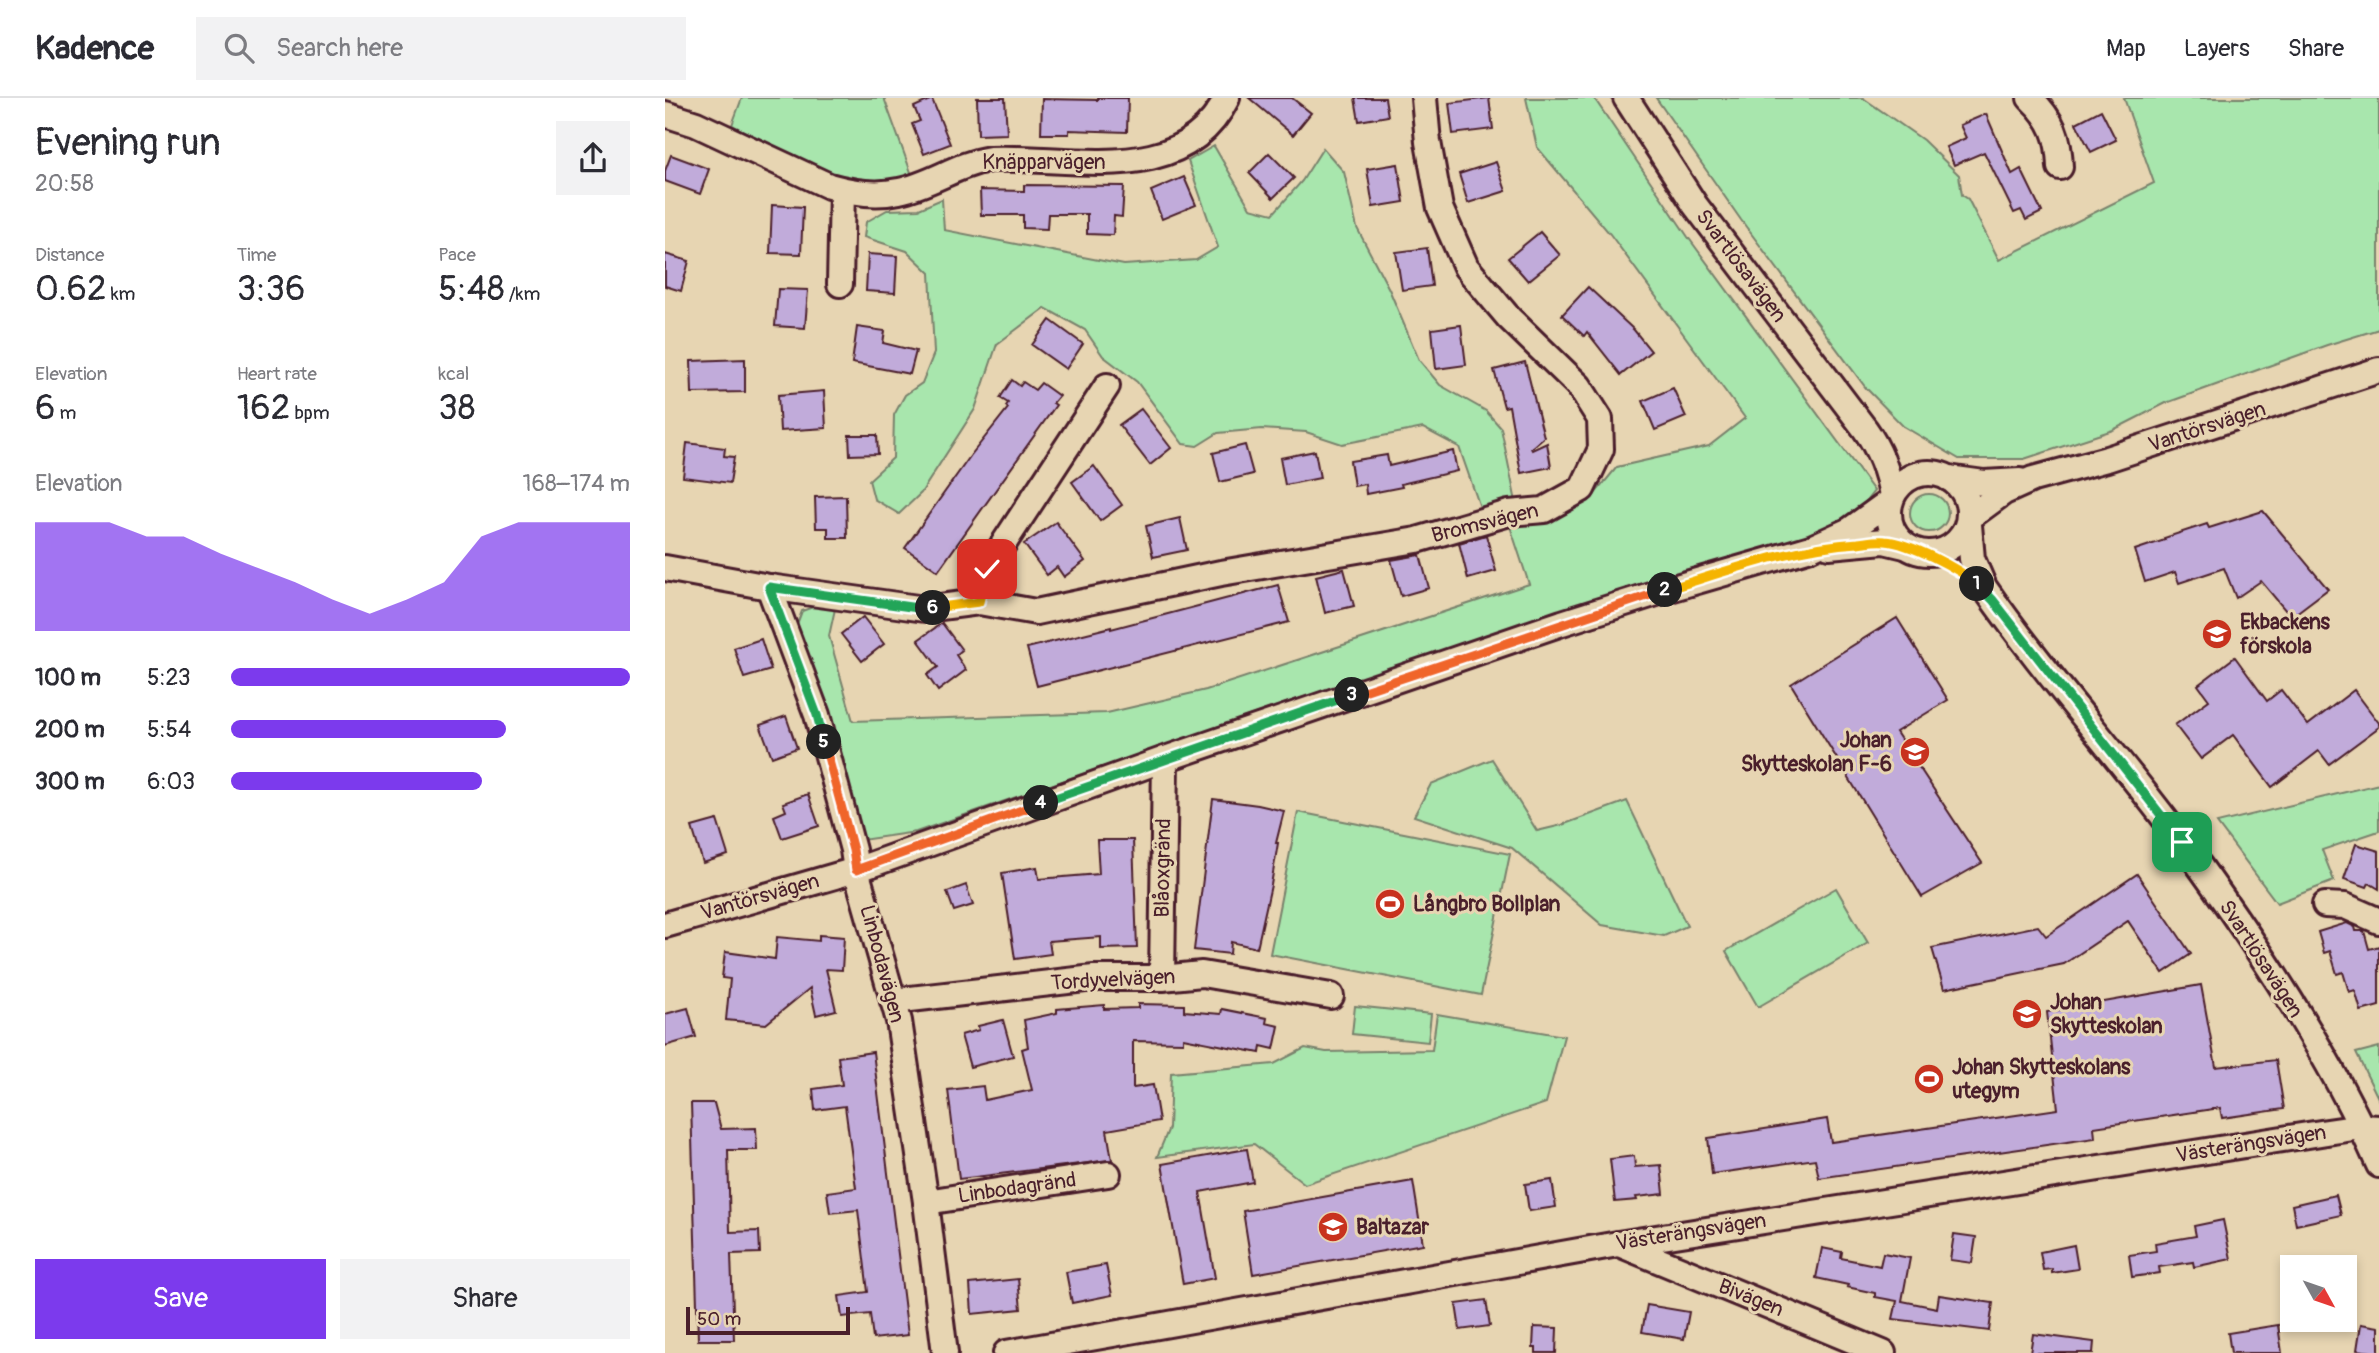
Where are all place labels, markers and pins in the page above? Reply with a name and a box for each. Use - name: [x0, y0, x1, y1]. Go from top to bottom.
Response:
- pin: [957, 539, 1017, 599]
- pin: 1: [1959, 566, 1995, 602]
- pin: 2: [1647, 573, 1683, 608]
- pin: 6: [915, 590, 951, 626]
- place label: Ekbackens förskola: [2240, 609, 2331, 660]
- school or university icon: Ekbackens förskola: [2200, 617, 2234, 651]
- pin: 3: [1335, 678, 1369, 712]
- pin: 5: [807, 724, 841, 760]
- place label: Johan Skytteskolan F-6: [1741, 727, 1892, 778]
- school or university icon: Johan Skytteskolan F-6: [1898, 735, 1932, 769]
- pin: 4: [1023, 786, 1059, 820]
- pin: [2152, 812, 2212, 872]
- sports icon: Långbro Bollplan: [1373, 887, 1407, 921]
- place label: Långbro Bollplan: [1413, 891, 1561, 918]
- place label: Johan Skytteskolan: [2050, 989, 2163, 1040]
- school or university icon: Johan Skytteskolan: [2010, 997, 2044, 1031]
- place label: Johan Skytteskolans utegym: [1952, 1054, 2131, 1105]
- sports icon: Johan Skytteskolans utegym: [1912, 1062, 1946, 1096]
- school or university icon: Baltazar: [1316, 1210, 1350, 1244]
- place label: Baltazar: [1356, 1214, 1430, 1241]

